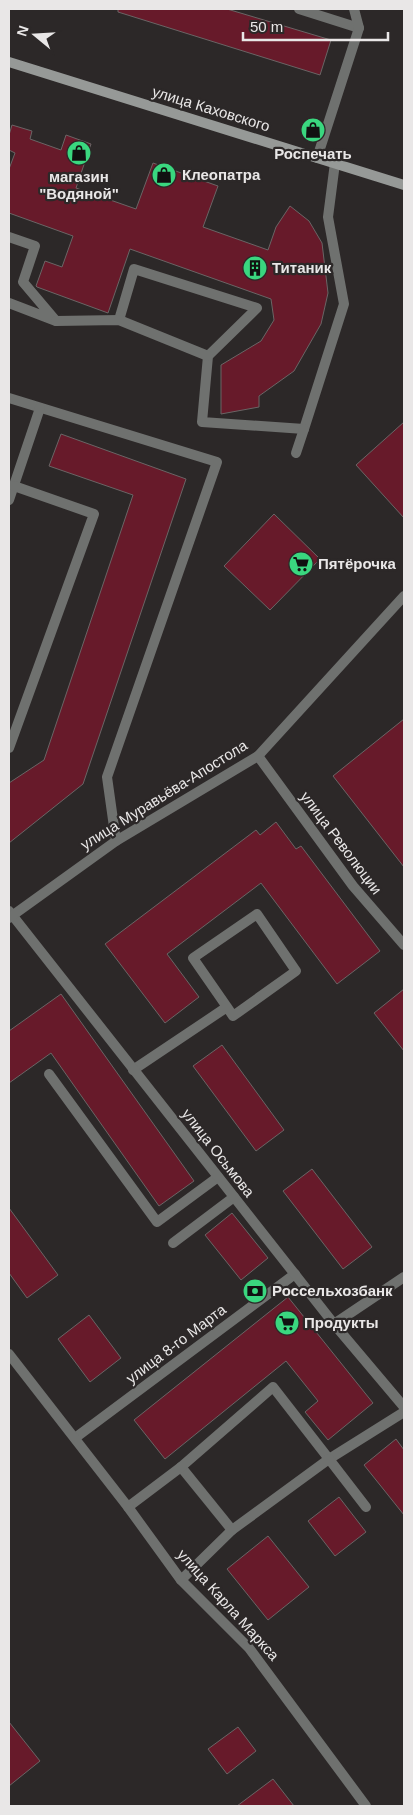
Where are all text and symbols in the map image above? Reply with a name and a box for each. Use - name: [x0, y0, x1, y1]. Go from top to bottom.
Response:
- north arrow: [10, 10, 60, 60]
- scale bar: [243, 10, 388, 42]
- text: 50 m: [250, 18, 283, 35]
- text: N: [13, 24, 32, 38]
- street label: улица Каховского: [150, 83, 272, 134]
- shop icon: Роспечать: [300, 117, 326, 143]
- shop icon: магазин "Водяной": [66, 140, 92, 166]
- place label: Роспечать: [274, 145, 352, 162]
- shop icon: Клеопатра: [151, 162, 177, 188]
- place label: Клеопатра: [182, 166, 261, 183]
- place label: магазин "Водяной": [39, 168, 119, 202]
- building icon: Титаник: [242, 255, 268, 281]
- place label: Титаник: [272, 259, 332, 276]
- supermarket icon: Пятёрочка: [288, 551, 314, 577]
- place label: Пятёрочка: [318, 555, 396, 572]
- street label: улица Муравьёва-Апостола: [77, 736, 251, 853]
- street label: улица Революции: [297, 788, 386, 897]
- street label: улица Осьмова: [179, 1105, 258, 1201]
- bank icon: Россельхозбанк: [242, 1278, 268, 1304]
- place label: Россельхозбанк: [272, 1282, 393, 1299]
- street label: улица 8-го Марта: [122, 1300, 229, 1387]
- supermarket icon: Продукты: [274, 1310, 300, 1336]
- place label: Продукты: [304, 1314, 379, 1331]
- street label: улица Карла Маркса: [174, 1546, 283, 1664]

